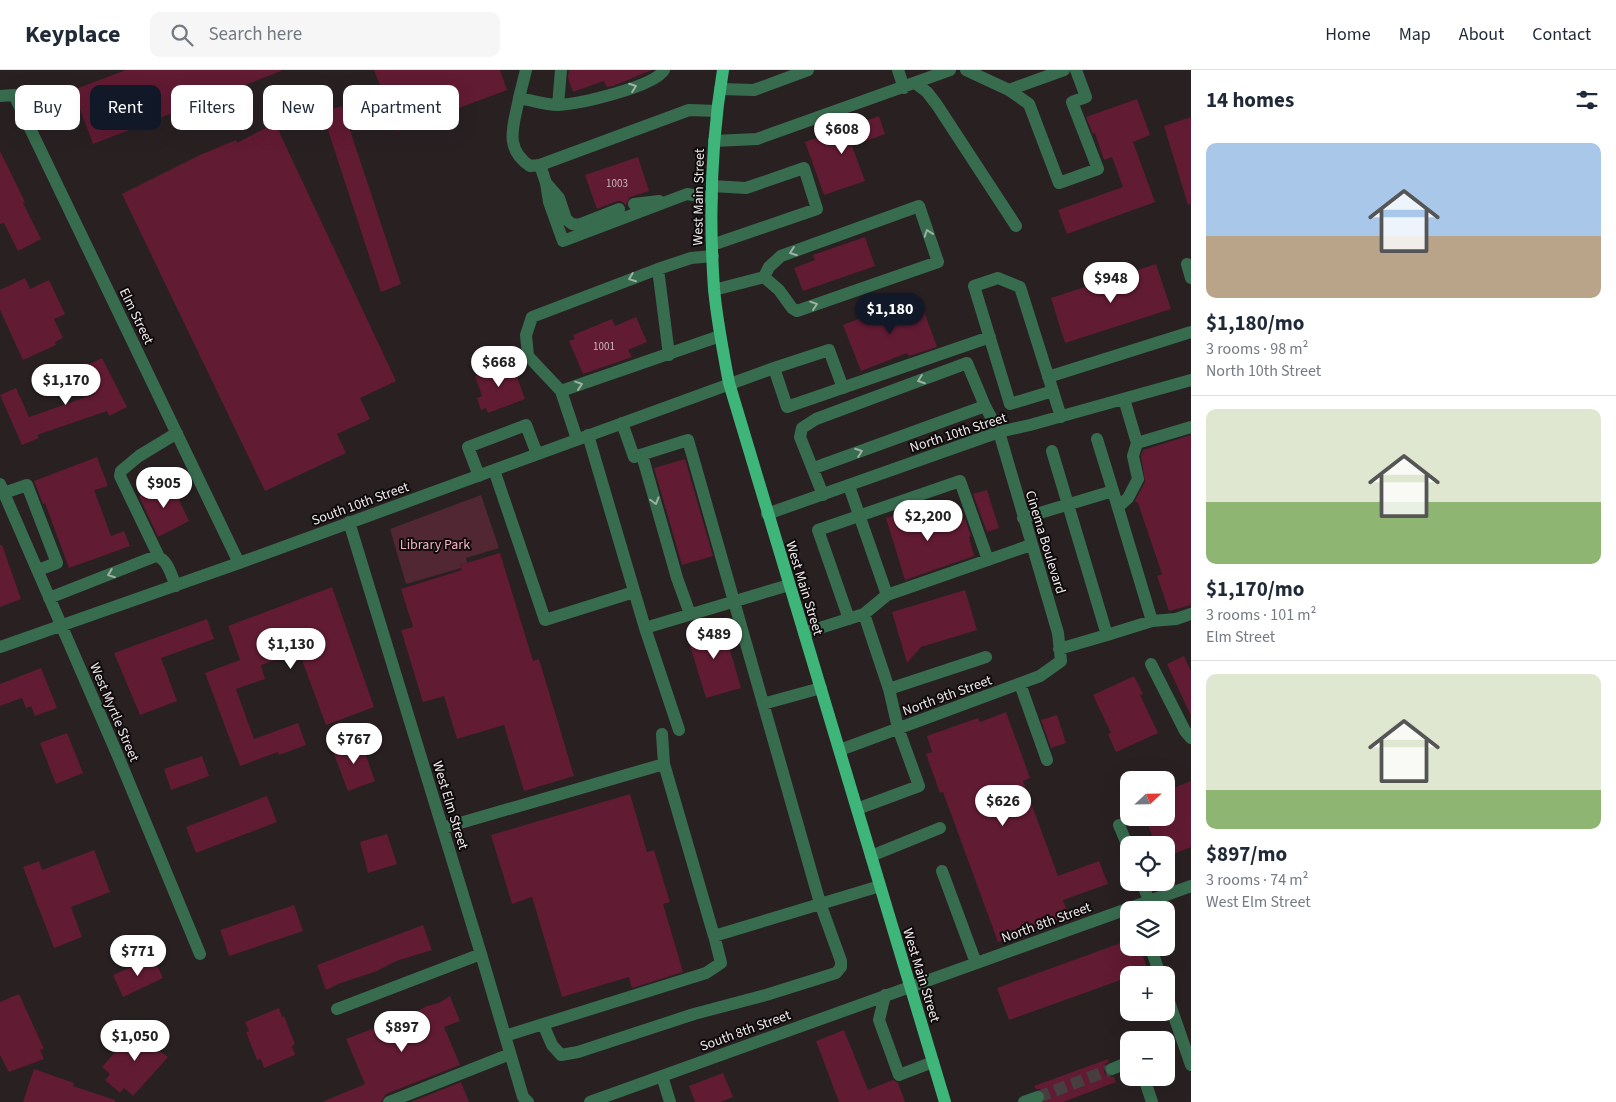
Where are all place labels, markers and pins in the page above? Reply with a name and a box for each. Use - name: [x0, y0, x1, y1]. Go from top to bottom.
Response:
- pin: $608: [812, 112, 872, 155]
- pin: $948: [1081, 262, 1141, 304]
- pin: $1,180: [849, 292, 931, 335]
- pin: $668: [469, 346, 529, 388]
- pin: $1,170: [25, 364, 107, 406]
- pin: $905: [134, 466, 194, 509]
- pin: $2,200: [887, 500, 969, 542]
- pin: $489: [684, 618, 744, 660]
- pin: $1,130: [250, 628, 332, 670]
- pin: $767: [324, 722, 384, 765]
- pin: $626: [973, 784, 1033, 827]
- pin: $771: [108, 934, 168, 977]
- pin: $897: [372, 1010, 432, 1053]
- pin: $1,050: [94, 1020, 176, 1062]

